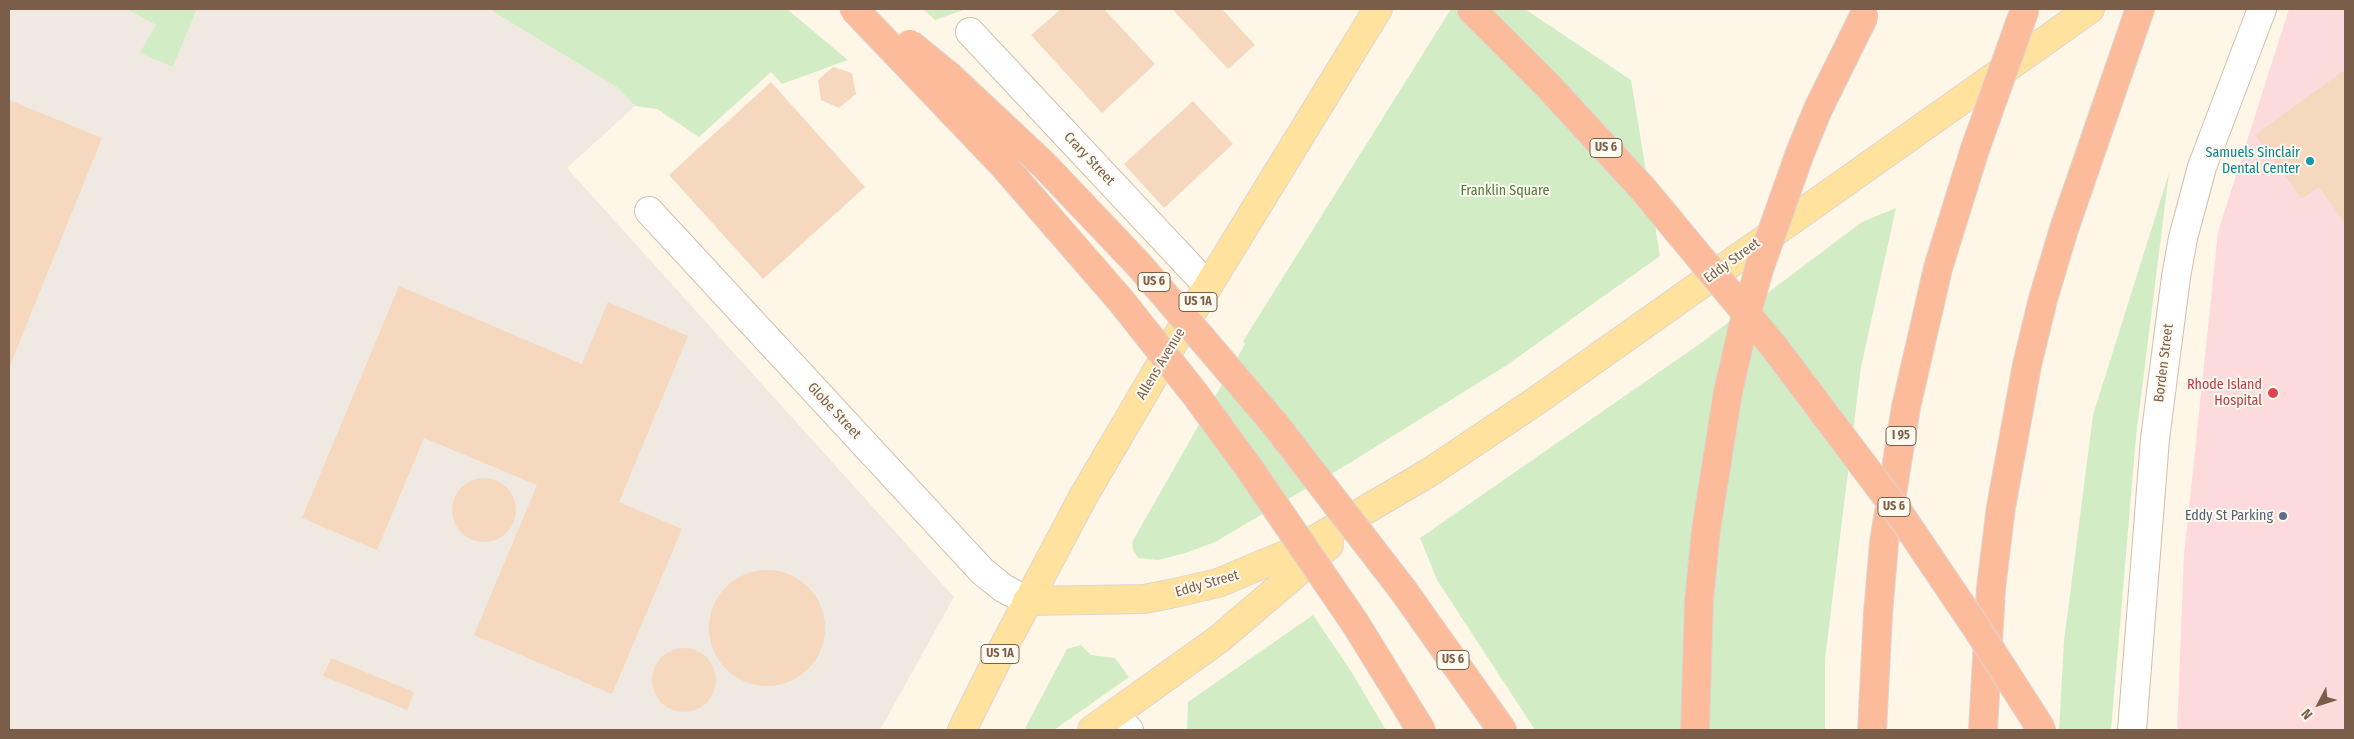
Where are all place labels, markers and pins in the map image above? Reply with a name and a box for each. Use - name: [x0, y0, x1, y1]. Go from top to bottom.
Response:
- place label: Samuels Sinclair Dental Center: [2205, 145, 2300, 178]
- marker: Samuels Sinclair Dental Center: [2304, 155, 2316, 167]
- place label: Rhode Island Hospital: [2187, 377, 2262, 410]
- marker: Rhode Island Hospital: [2266, 386, 2280, 400]
- place label: Eddy St Parking: [2185, 508, 2273, 524]
- marker: Eddy St Parking: [2277, 510, 2289, 522]

